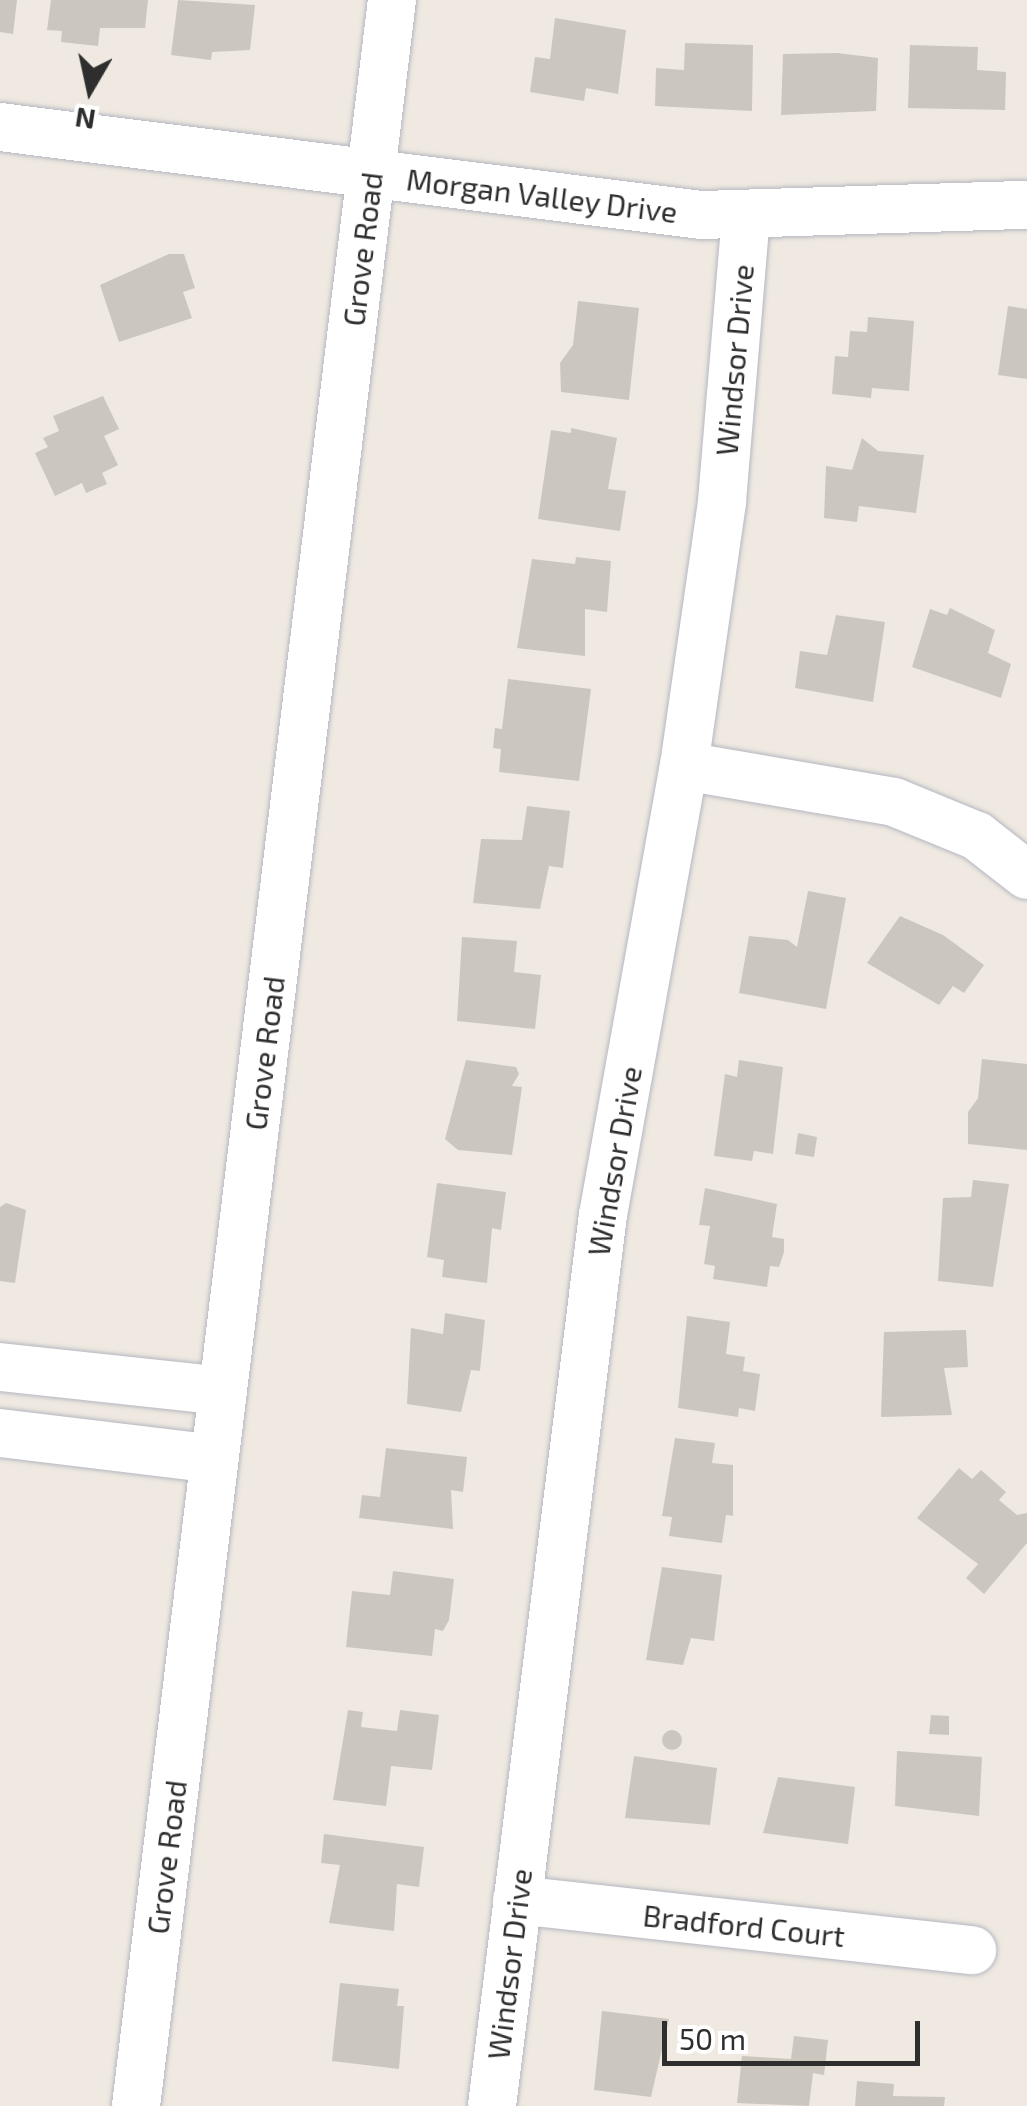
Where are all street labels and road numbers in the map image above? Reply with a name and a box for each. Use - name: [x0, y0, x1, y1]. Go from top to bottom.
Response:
- street label: Morgan Valley Drive: [404, 160, 680, 230]
- street label: Grove Road: [335, 170, 389, 328]
- street label: Windsor Drive: [708, 262, 760, 458]
- street label: Grove Road: [237, 974, 291, 1132]
- street label: Windsor Drive: [580, 1063, 648, 1259]
- street label: Grove Road: [139, 1778, 193, 1936]
- street label: Windsor Drive: [479, 1866, 539, 2062]
- street label: Bradford Court: [641, 1896, 847, 1954]

